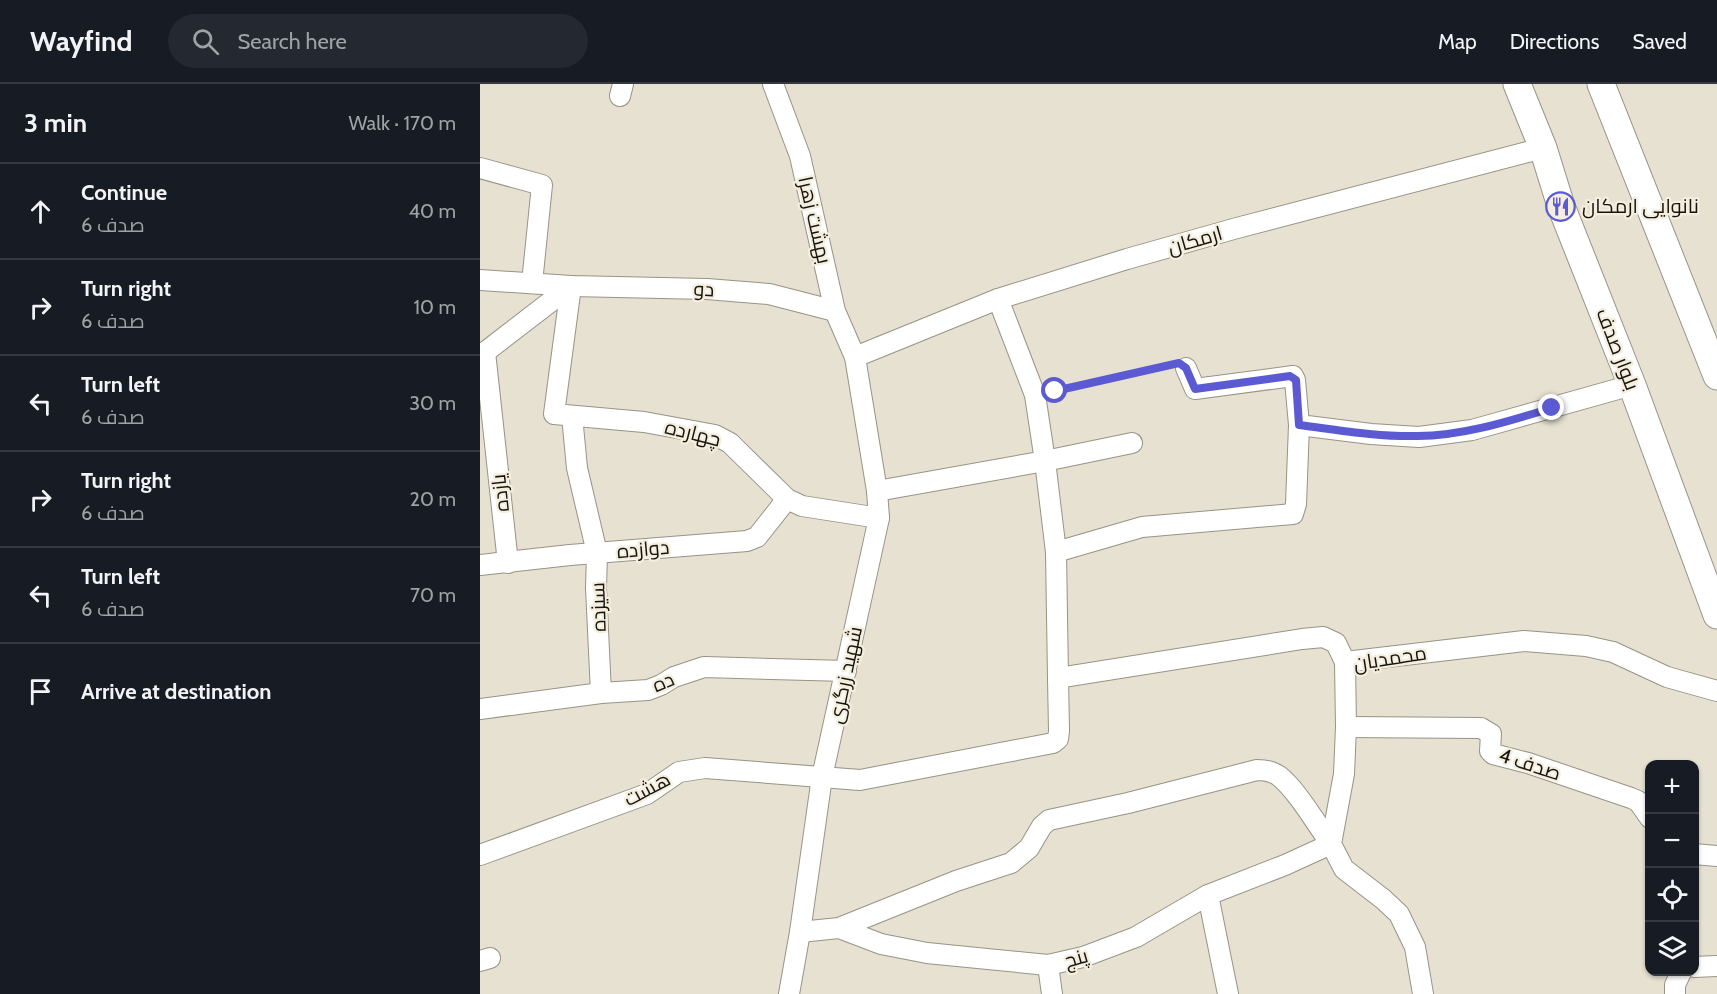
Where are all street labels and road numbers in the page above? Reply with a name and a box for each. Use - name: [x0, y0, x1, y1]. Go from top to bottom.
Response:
- street label: بهشت زهرا: [792, 174, 837, 266]
- street label: ارمکان: [1165, 221, 1225, 260]
- street label: دو: [693, 276, 715, 302]
- street label: بلوار صدف: [1591, 305, 1645, 393]
- street label: چهارده: [662, 414, 723, 452]
- street label: یازده: [486, 472, 514, 513]
- street label: دوازده: [616, 535, 670, 563]
- street label: سیزده: [585, 582, 611, 632]
- street label: شهید زرگری: [823, 624, 868, 726]
- street label: محمدیان: [1352, 640, 1428, 677]
- street label: ده: [648, 667, 678, 697]
- street label: صدف 4: [1496, 743, 1564, 785]
- street label: هشت: [620, 767, 674, 811]
- street label: پنج: [1061, 943, 1092, 975]

